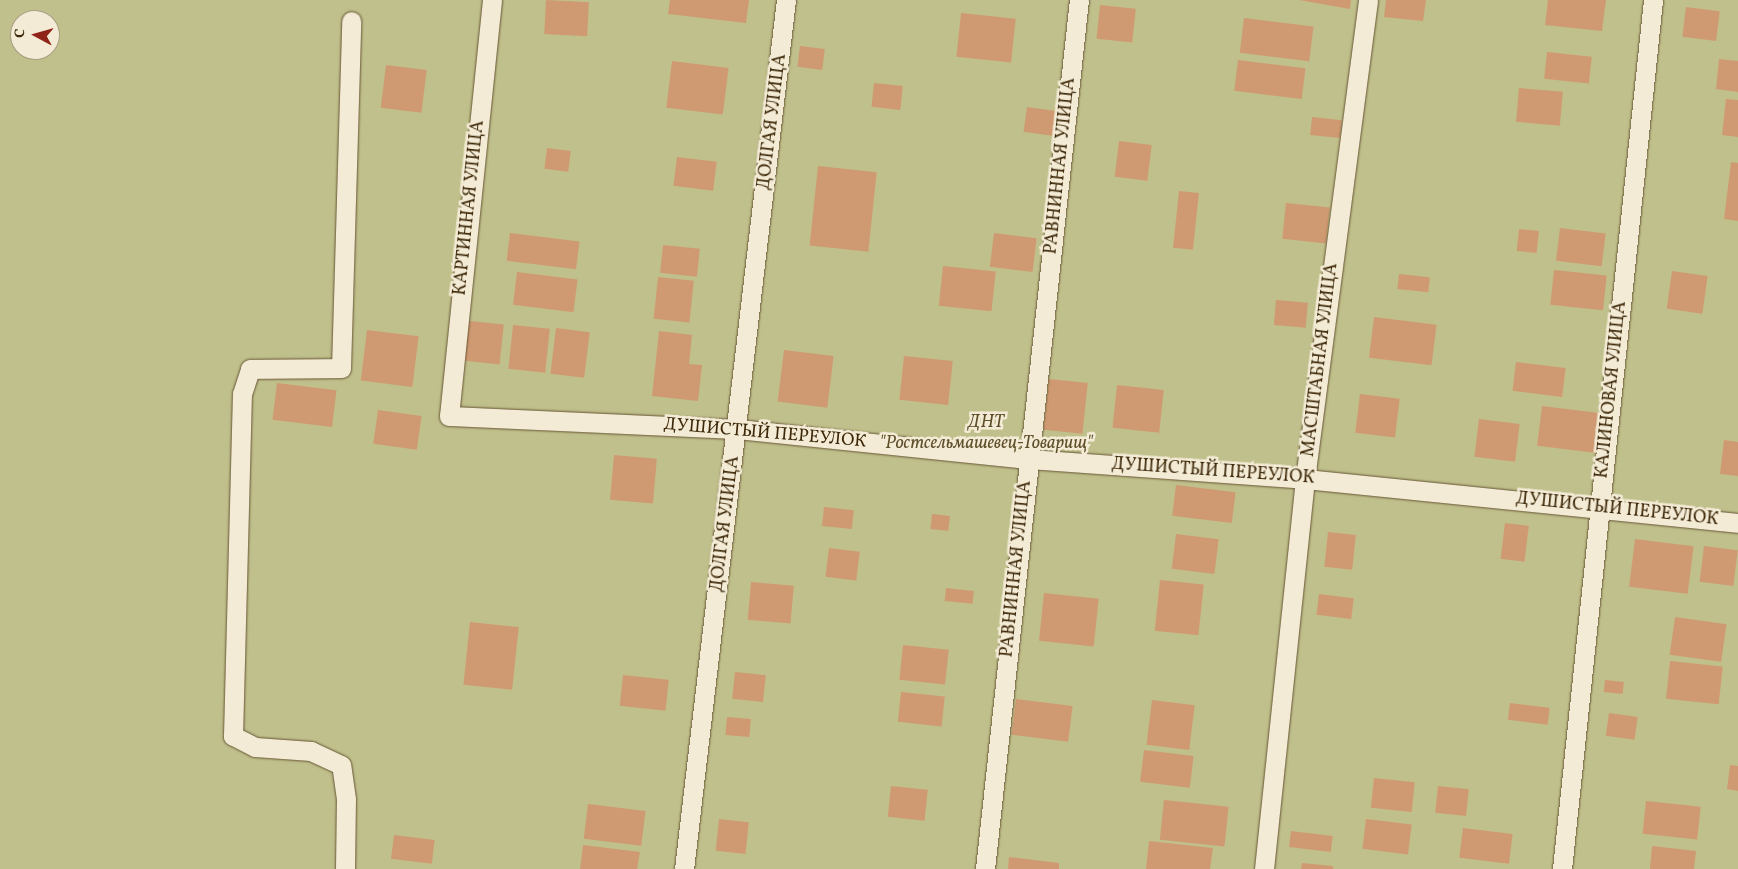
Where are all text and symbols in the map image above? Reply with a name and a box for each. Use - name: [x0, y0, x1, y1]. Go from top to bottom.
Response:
- north arrow: [10, 10, 60, 60]
- text: С: [11, 28, 30, 39]
- street label: ДОЛГАЯ УЛИЦА: [754, 53, 792, 191]
- street label: РАВНИННАЯ УЛИЦА: [1041, 76, 1081, 256]
- street label: КАРТИННАЯ УЛИЦА: [450, 119, 490, 297]
- street label: МАСШТАБНАЯ УЛИЦА: [1298, 262, 1344, 458]
- street label: КАЛИНОВАЯ УЛИЦА: [1592, 300, 1632, 480]
- park label: ДНТ "Ростсельмашевец-Товарищ": [879, 413, 1093, 456]
- street label: ДУШИСТЫЙ ПЕРЕУЛОК: [663, 414, 867, 454]
- street label: ДУШИСТЫЙ ПЕРЕУЛОК: [1111, 454, 1315, 490]
- street label: ДОЛГАЯ УЛИЦА: [707, 455, 745, 593]
- street label: РАВНИННАЯ УЛИЦА: [997, 479, 1037, 659]
- street label: ДУШИСТЫЙ ПЕРЕУЛОК: [1515, 489, 1719, 531]

